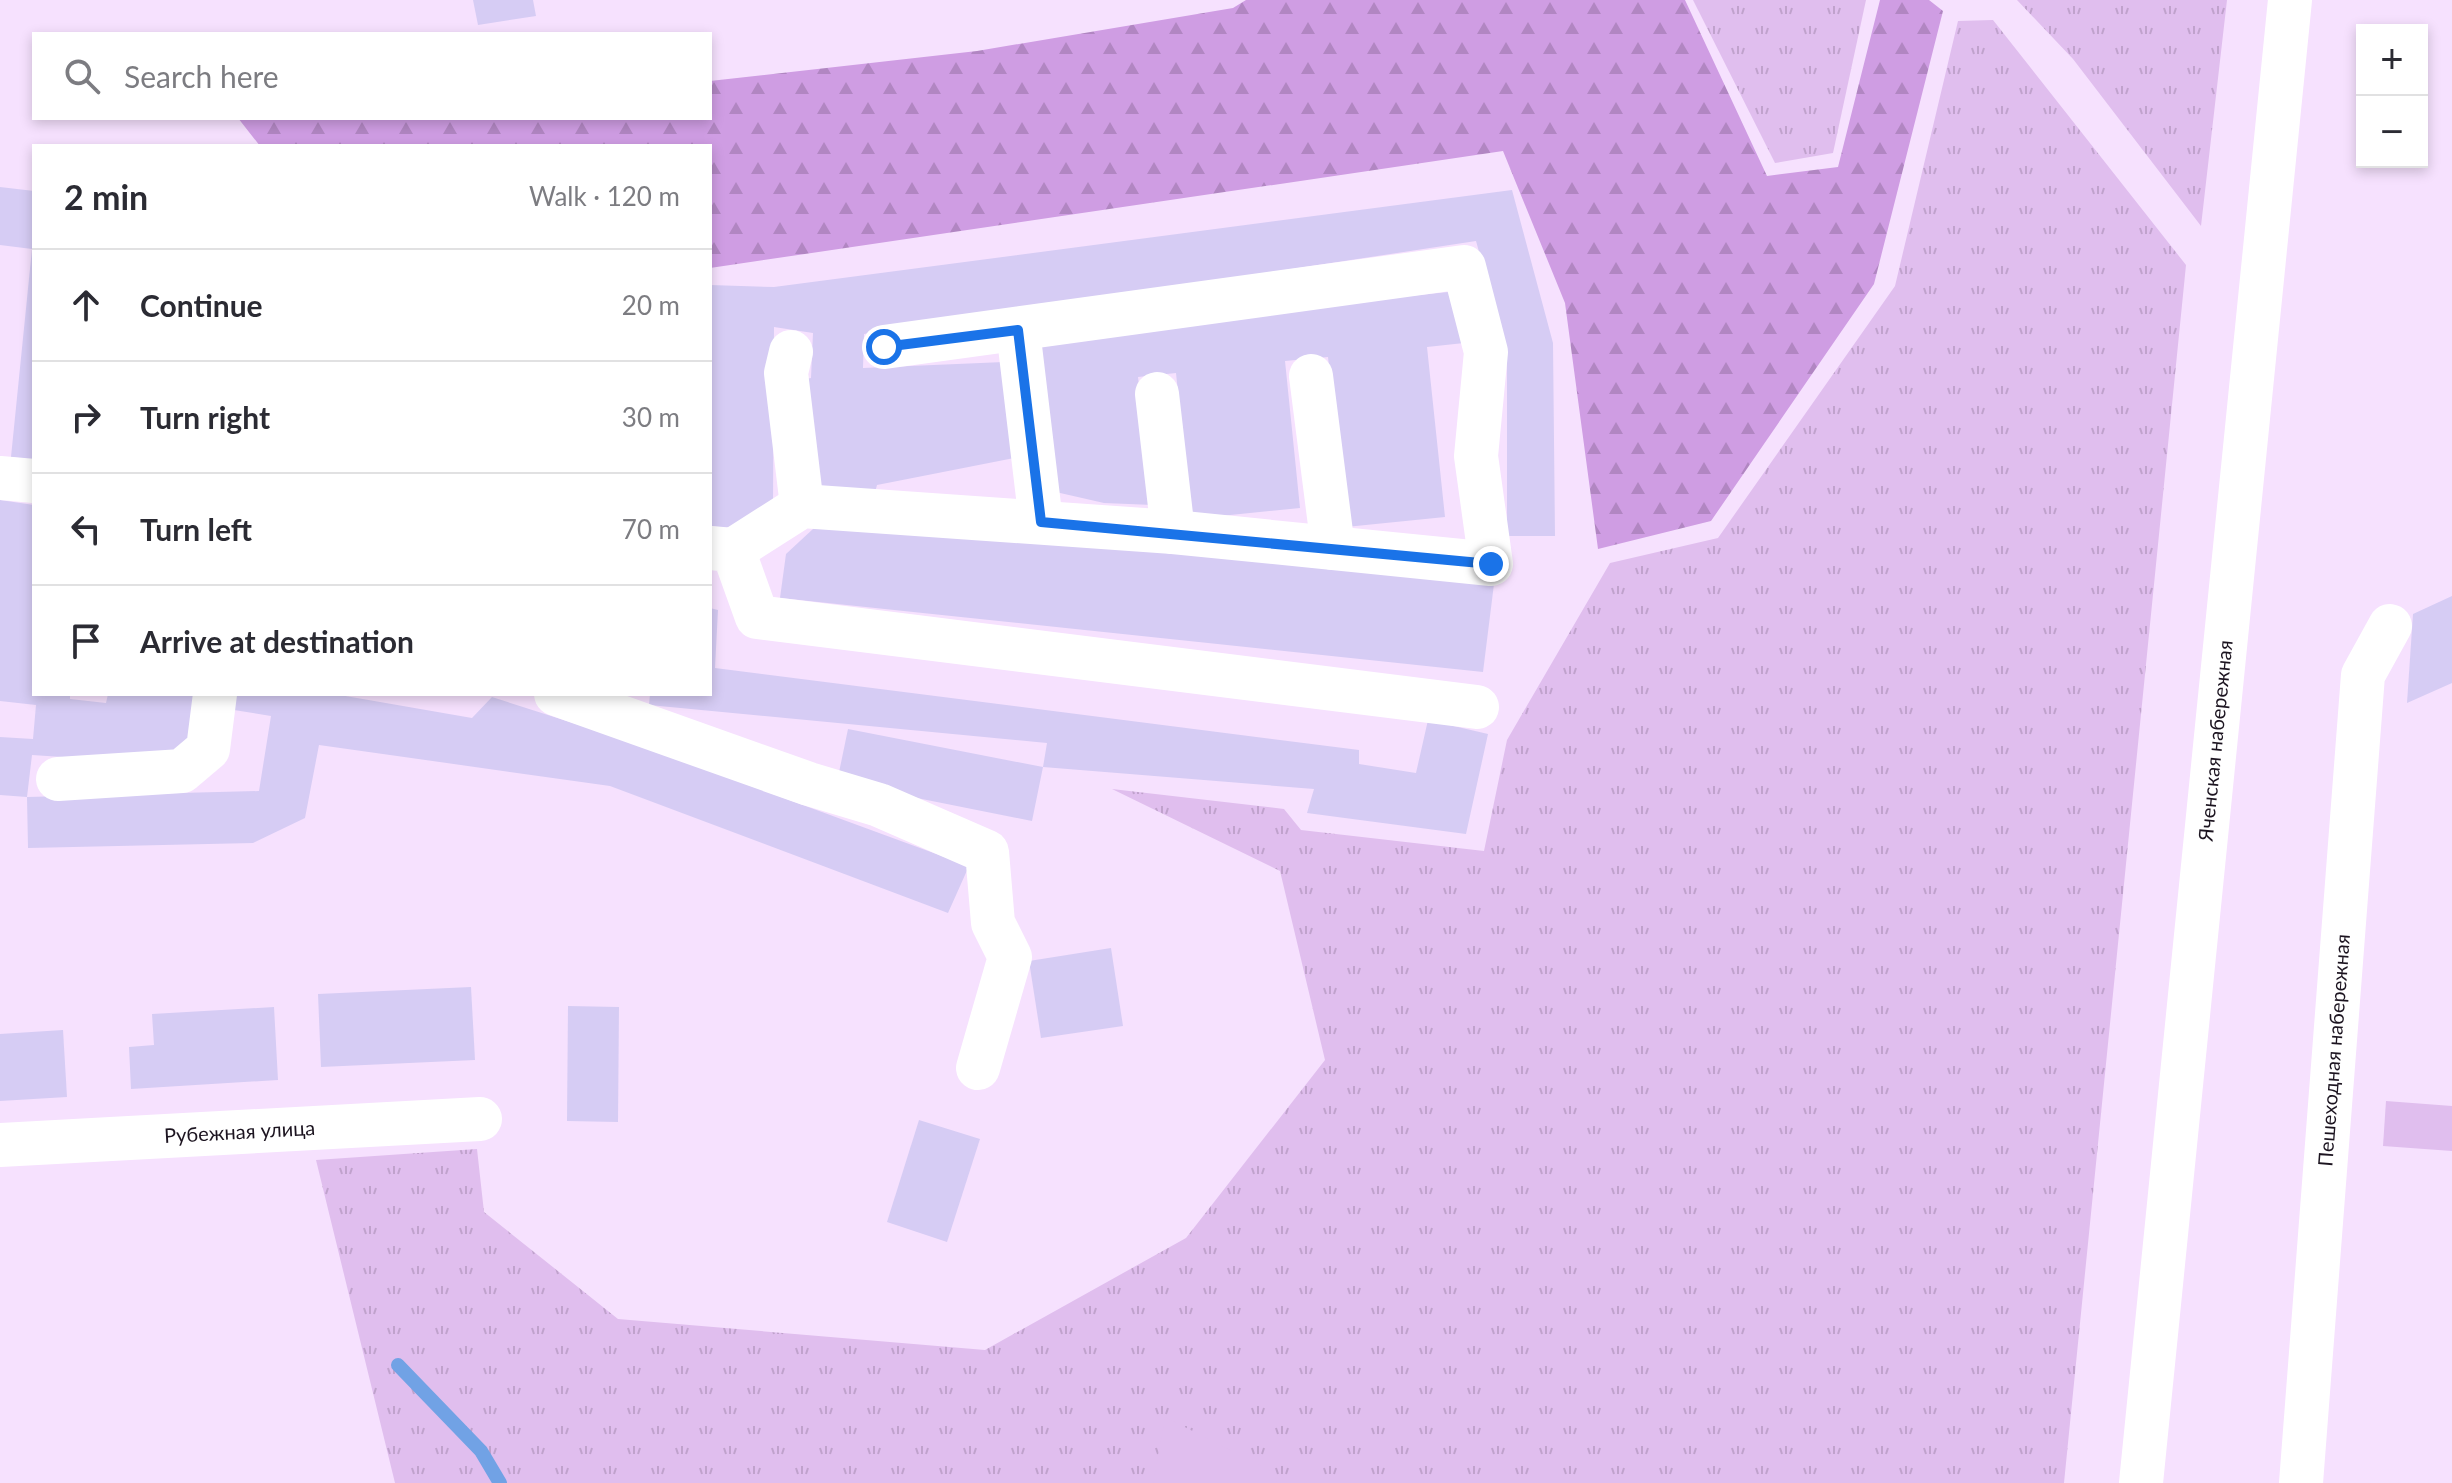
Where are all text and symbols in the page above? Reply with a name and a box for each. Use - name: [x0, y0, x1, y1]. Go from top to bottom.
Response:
- map controls: [2356, 24, 2428, 168]
- button: +: [2356, 24, 2428, 96]
- search box: [32, 32, 712, 120]
- icon: search: [60, 54, 104, 98]
- text: Search here: [124, 58, 279, 94]
- button: −: [2356, 96, 2428, 168]
- text: 2 min: [64, 176, 148, 217]
- text: Walk · 120 m: [529, 180, 680, 212]
- icon: ahead: [64, 283, 108, 327]
- text: Continue: [140, 287, 263, 323]
- text: 20 m: [622, 289, 680, 321]
- route start: [866, 329, 902, 365]
- icon: right: [64, 395, 108, 439]
- text: Turn right: [140, 399, 270, 435]
- text: 30 m: [622, 401, 680, 433]
- icon: left: [64, 507, 108, 551]
- text: Turn left: [140, 511, 252, 547]
- text: 70 m: [622, 513, 680, 545]
- route end: [1473, 546, 1509, 582]
- icon: arrive: [64, 619, 108, 663]
- text: Arrive at destination: [140, 623, 414, 659]
- street label: Яченская набережная: [2192, 639, 2237, 843]
- street label: Пешеходная набережная: [2312, 933, 2354, 1167]
- street label: Рубежная улица: [163, 1115, 316, 1147]

